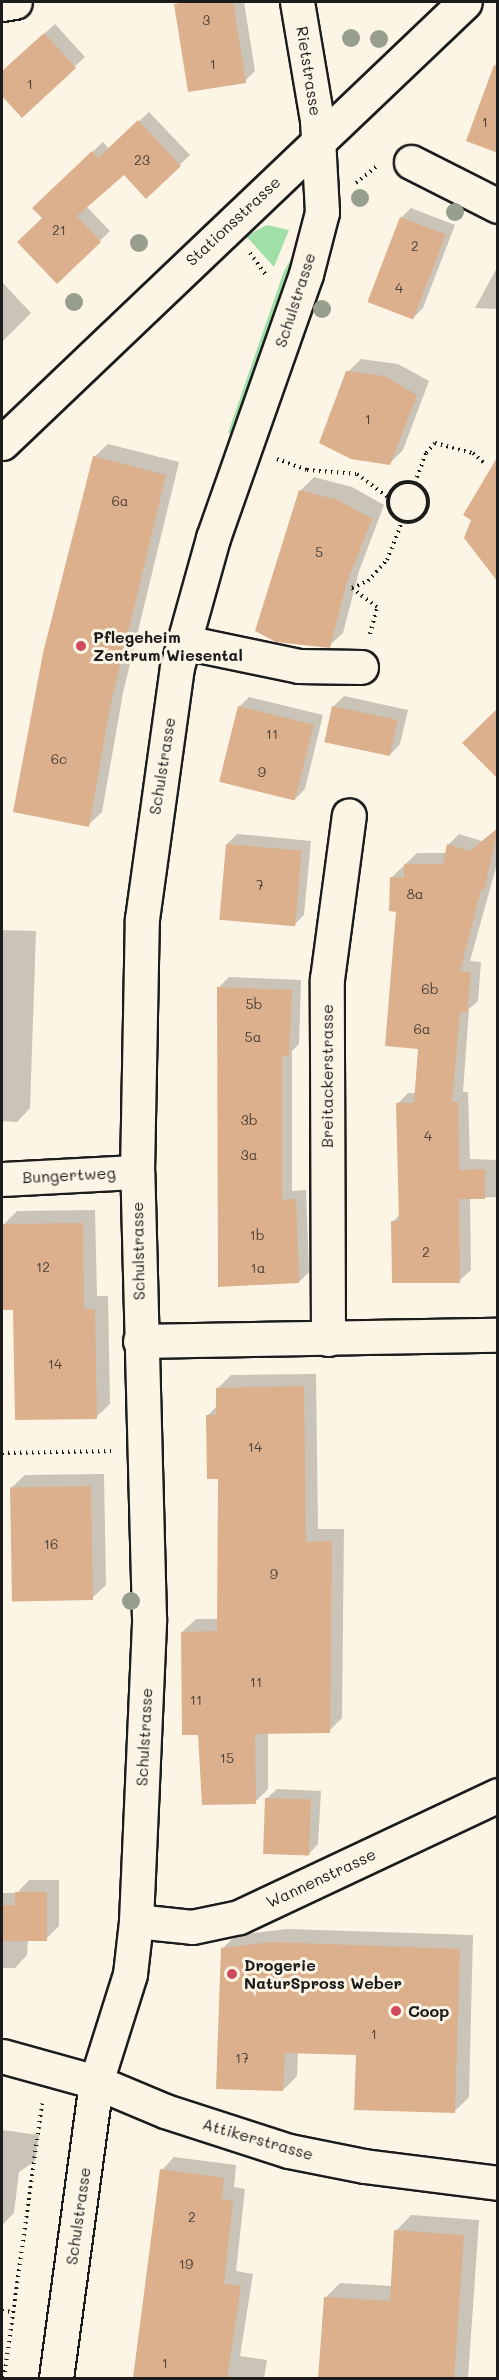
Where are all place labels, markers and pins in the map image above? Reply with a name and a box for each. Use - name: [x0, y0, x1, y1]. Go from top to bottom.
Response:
- place label: Pflegeheim Zentrum Wiesental: [93, 627, 243, 665]
- marker: Pflegeheim Zentrum Wiesental: [74, 639, 88, 653]
- place label: Drogerie NaturSpross Weber: [244, 1955, 402, 1993]
- marker: Drogerie NaturSpross Weber: [225, 1967, 239, 1981]
- place label: Coop: [408, 2001, 449, 2021]
- marker: Coop: [389, 2004, 403, 2018]

